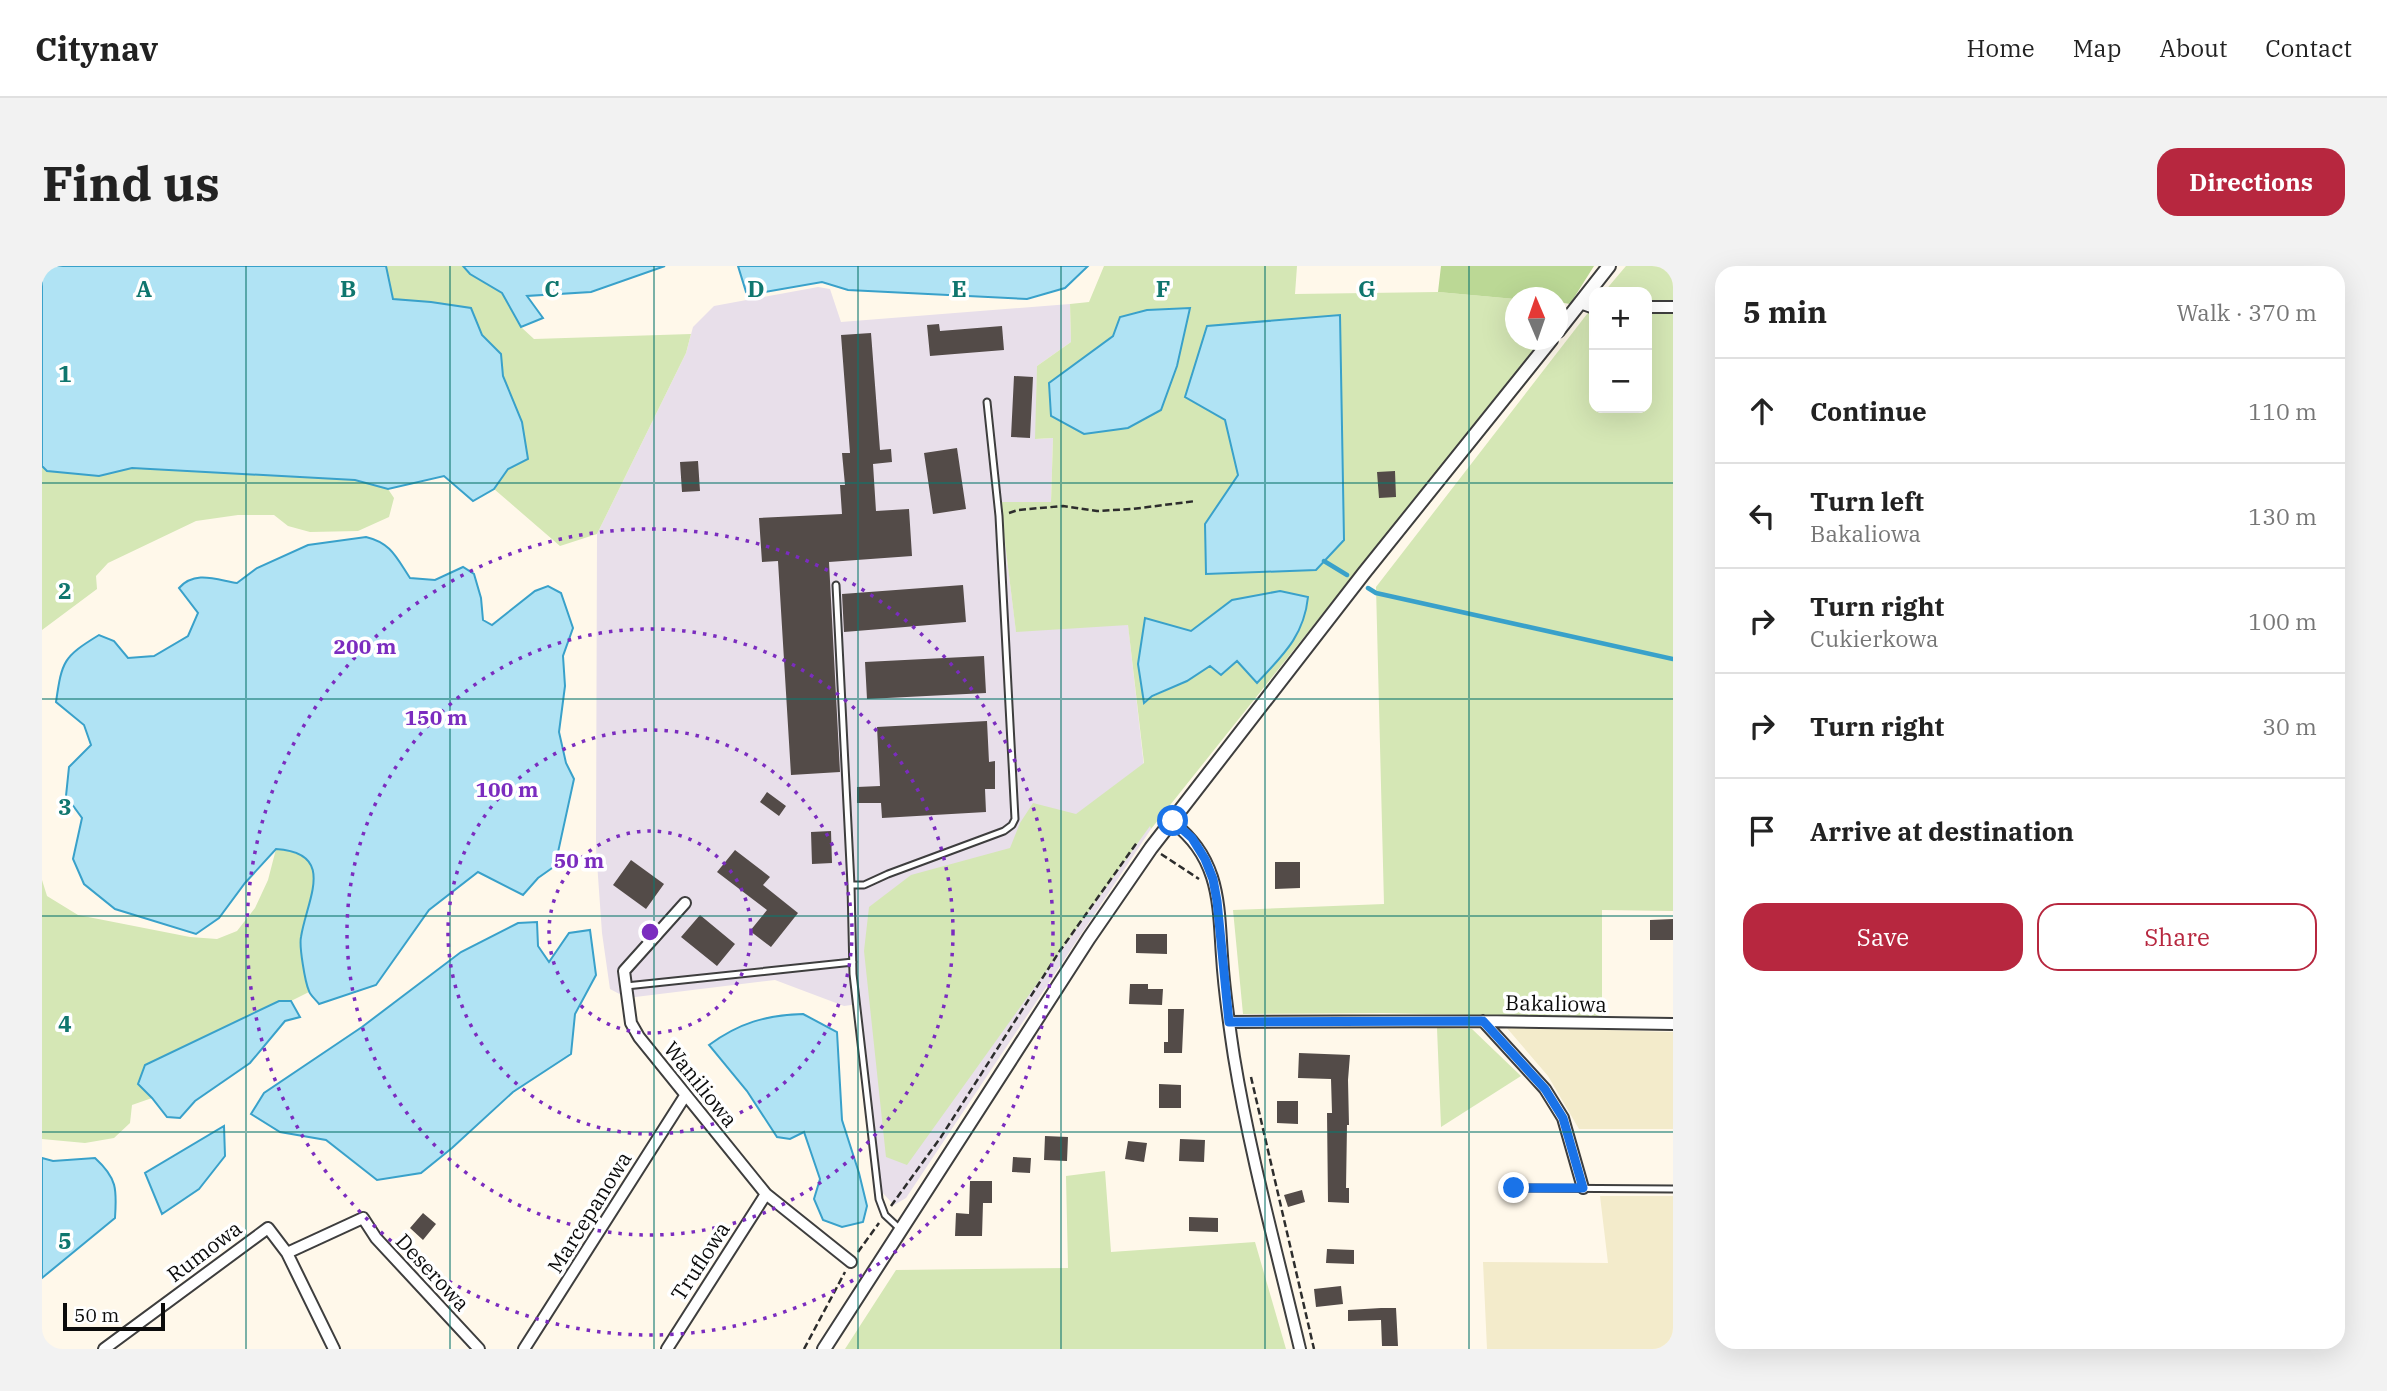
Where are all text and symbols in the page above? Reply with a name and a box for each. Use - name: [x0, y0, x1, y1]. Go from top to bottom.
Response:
- text: Citynav: [35, 27, 158, 70]
- text: Home: [1967, 32, 2035, 64]
- text: Map: [2073, 32, 2121, 64]
- text: About: [2159, 32, 2227, 64]
- text: Contact: [2265, 32, 2352, 64]
- button: Directions: [2157, 148, 2345, 216]
- text: Find us: [42, 151, 220, 214]
- text: A: [136, 273, 152, 303]
- text: B: [340, 273, 356, 303]
- text: C: [544, 273, 560, 303]
- text: D: [747, 273, 765, 303]
- text: E: [951, 273, 967, 303]
- text: F: [1156, 273, 1170, 303]
- text: G: [1358, 273, 1376, 303]
- north arrow: [1505, 287, 1568, 350]
- map controls: [1589, 287, 1652, 413]
- button: +: [1589, 287, 1652, 350]
- text: 5 min: [1743, 292, 1827, 331]
- text: Walk · 370 m: [2176, 297, 2317, 327]
- button: −: [1589, 350, 1652, 413]
- text: 1: [58, 358, 72, 388]
- icon: ahead: [1743, 392, 1781, 430]
- text: Continue: [1810, 394, 1927, 428]
- text: 110 m: [2248, 396, 2317, 426]
- text: Turn left: [1810, 484, 1924, 518]
- icon: left: [1743, 497, 1781, 535]
- text: 130 m: [2248, 501, 2317, 531]
- text: Bakaliowa: [1810, 518, 1921, 548]
- text: 2: [58, 575, 72, 605]
- text: Turn right: [1810, 589, 1944, 623]
- icon: right: [1743, 602, 1781, 640]
- text: 100 m: [2248, 606, 2317, 636]
- text: Cukierkowa: [1810, 623, 1939, 653]
- text: 200 m: [333, 632, 397, 660]
- text: 150 m: [404, 703, 468, 731]
- icon: right: [1743, 707, 1781, 745]
- text: Turn right: [1810, 709, 1944, 743]
- text: 30 m: [2262, 711, 2317, 741]
- text: 100 m: [475, 775, 539, 803]
- text: 3: [58, 791, 72, 821]
- route start: [1157, 805, 1188, 836]
- icon: arrive: [1743, 812, 1781, 850]
- text: Arrive at destination: [1810, 814, 2074, 848]
- text: 50 m: [554, 846, 604, 874]
- button: Save: [1743, 903, 2023, 971]
- button: Share: [2037, 903, 2317, 971]
- centre of rings: [638, 920, 662, 944]
- street label: Bakaliowa: [1505, 988, 1607, 1018]
- text: 4: [58, 1008, 72, 1038]
- street label: Waniliowa: [658, 1035, 744, 1133]
- street label: Marcepanowa: [540, 1146, 638, 1278]
- route end: [1498, 1172, 1529, 1203]
- street label: Rumowa: [161, 1214, 247, 1288]
- street label: Truflowa: [664, 1216, 736, 1306]
- text: 5: [58, 1225, 72, 1255]
- street label: Deserowa: [390, 1227, 476, 1317]
- scale bar: [63, 1300, 164, 1332]
- text: 50 m: [74, 1303, 119, 1327]

